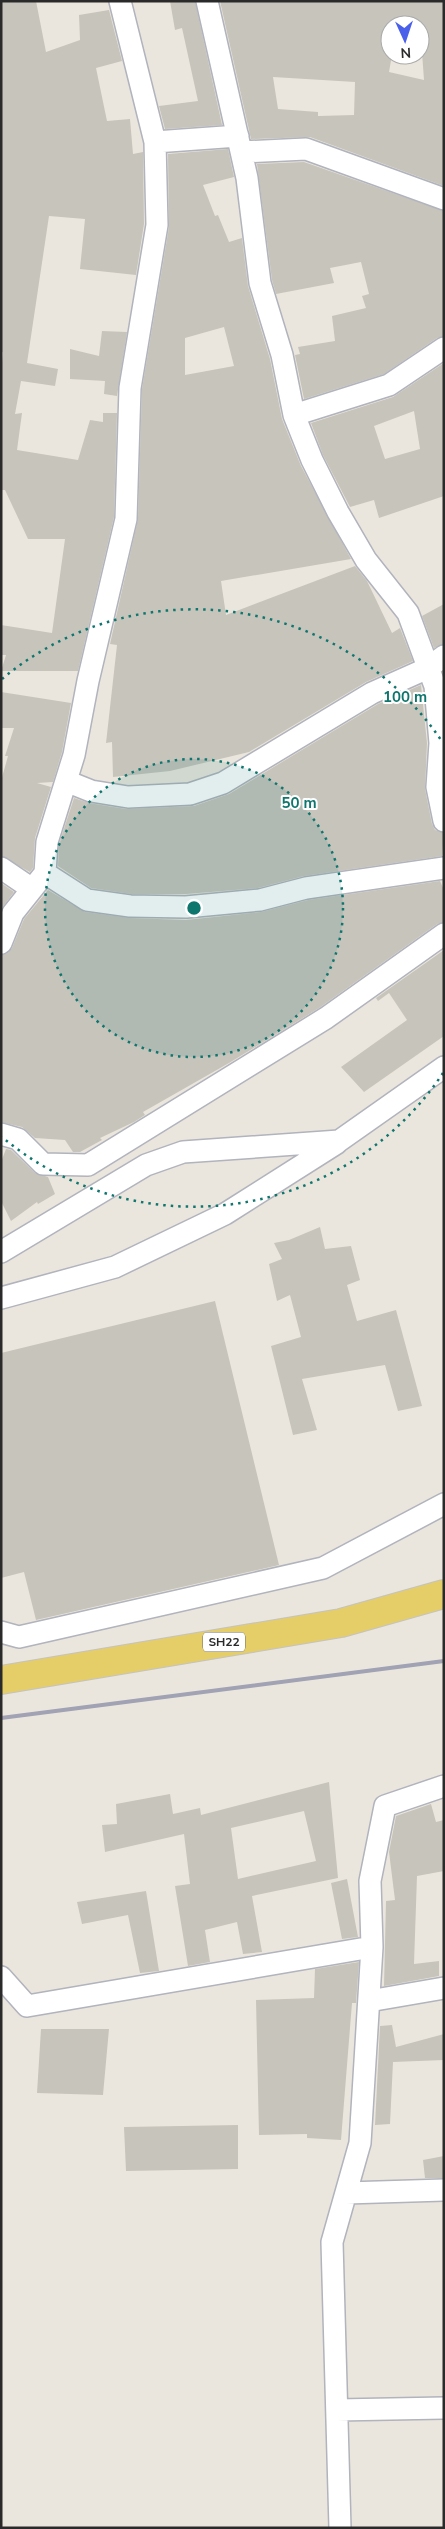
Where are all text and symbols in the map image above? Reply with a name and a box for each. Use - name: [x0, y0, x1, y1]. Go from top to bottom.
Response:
- north arrow: [380, 15, 430, 65]
- text: N: [400, 43, 411, 62]
- text: 100 m: [383, 687, 427, 707]
- text: 50 m: [281, 793, 317, 813]
- centre of rings: [185, 899, 203, 917]
- road number: SH22: [203, 1632, 245, 1651]

